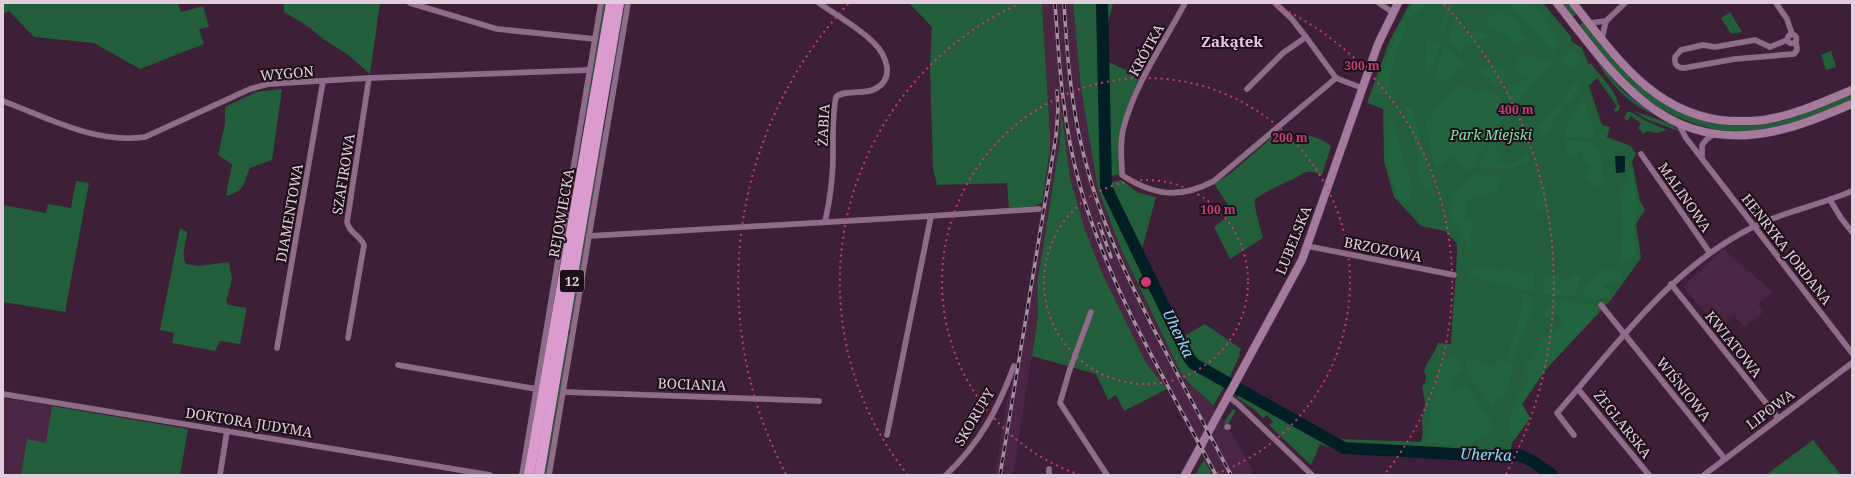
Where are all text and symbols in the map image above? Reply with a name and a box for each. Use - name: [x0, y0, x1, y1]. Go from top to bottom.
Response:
- street label: KRÓTKA: [1124, 20, 1168, 80]
- district label: Zakątek: [1201, 31, 1263, 51]
- text: 300 m: [1344, 57, 1380, 74]
- street label: WYGON: [259, 61, 315, 85]
- text: 400 m: [1498, 101, 1534, 118]
- street label: ŻABIA: [812, 103, 834, 147]
- park label: Park Miejski: [1449, 125, 1533, 144]
- text: 200 m: [1272, 129, 1308, 146]
- street label: SZAFIROWA: [327, 132, 359, 216]
- street label: MALINOWA: [1654, 158, 1716, 236]
- street label: DIAMENTOWA: [271, 162, 307, 264]
- street label: REJOWIECKA: [544, 167, 578, 259]
- street label: HENRYKA JORDANA: [1738, 189, 1836, 309]
- text: 100 m: [1200, 201, 1236, 218]
- street label: LUBELSKA: [1271, 203, 1315, 277]
- street label: BRZOZOWA: [1342, 232, 1424, 266]
- road number: 12: [560, 270, 584, 292]
- centre of rings: [1139, 275, 1153, 289]
- water label: Uherka: [1159, 305, 1199, 361]
- street label: KWIATOWA: [1701, 307, 1767, 381]
- street label: WIŚNIOWA: [1652, 353, 1716, 425]
- street label: BOCIANIA: [657, 373, 727, 395]
- street label: LIPOWA: [1742, 384, 1798, 433]
- street label: SKORUPY: [949, 385, 999, 449]
- street label: ŻEGLARSKA: [1590, 386, 1656, 462]
- street label: DOKTORA JUDYMA: [184, 403, 314, 441]
- water label: Uherka: [1460, 443, 1512, 465]

